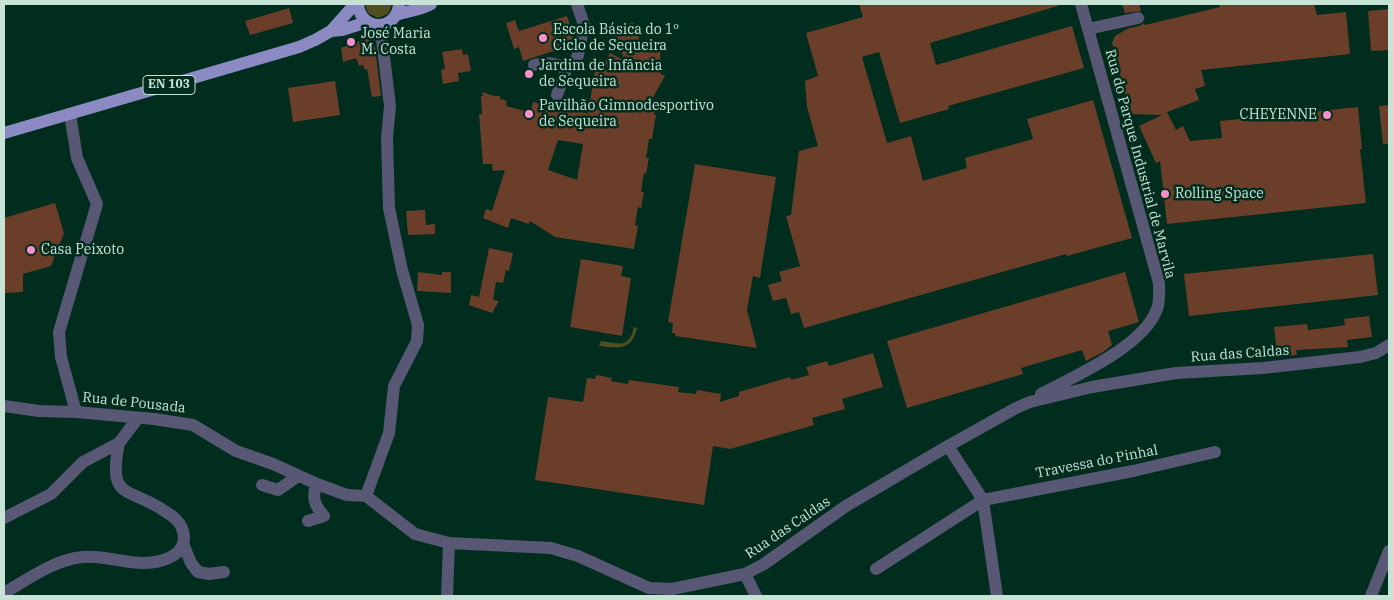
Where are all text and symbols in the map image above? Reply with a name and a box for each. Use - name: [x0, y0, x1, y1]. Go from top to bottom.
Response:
- place label: Escola Básica do 1º Ciclo de Sequeira: [553, 22, 679, 54]
- place label: José Maria M. Costa: [361, 26, 431, 58]
- marker: Escola Básica do 1º Ciclo de Sequeira: [537, 32, 549, 44]
- marker: José Maria M. Costa: [345, 36, 357, 48]
- street label: Rua do Parque Industrial de Marvila: [1101, 48, 1179, 280]
- place label: Jardim de Infância de Sequeira: [539, 58, 662, 90]
- marker: Jardim de Infância de Sequeira: [523, 68, 535, 80]
- road number: EN 103: [143, 76, 195, 94]
- place label: Pavilhão Gimnodesportivo de Sequeira: [539, 98, 714, 130]
- place label: CHEYENNE: [1240, 107, 1317, 123]
- marker: Pavilhão Gimnodesportivo de Sequeira: [523, 108, 535, 120]
- marker: CHEYENNE: [1321, 109, 1333, 121]
- place label: Rolling Space: [1175, 186, 1264, 202]
- marker: Rolling Space: [1159, 188, 1171, 200]
- place label: Casa Peixoto: [41, 242, 124, 258]
- marker: Casa Peixoto: [25, 244, 37, 256]
- street label: Rua das Caldas: [1190, 342, 1290, 366]
- street label: Rua de Pousada: [81, 389, 187, 417]
- street label: Travessa do Pinhal: [1034, 442, 1160, 482]
- street label: Rua das Caldas: [742, 493, 834, 563]

